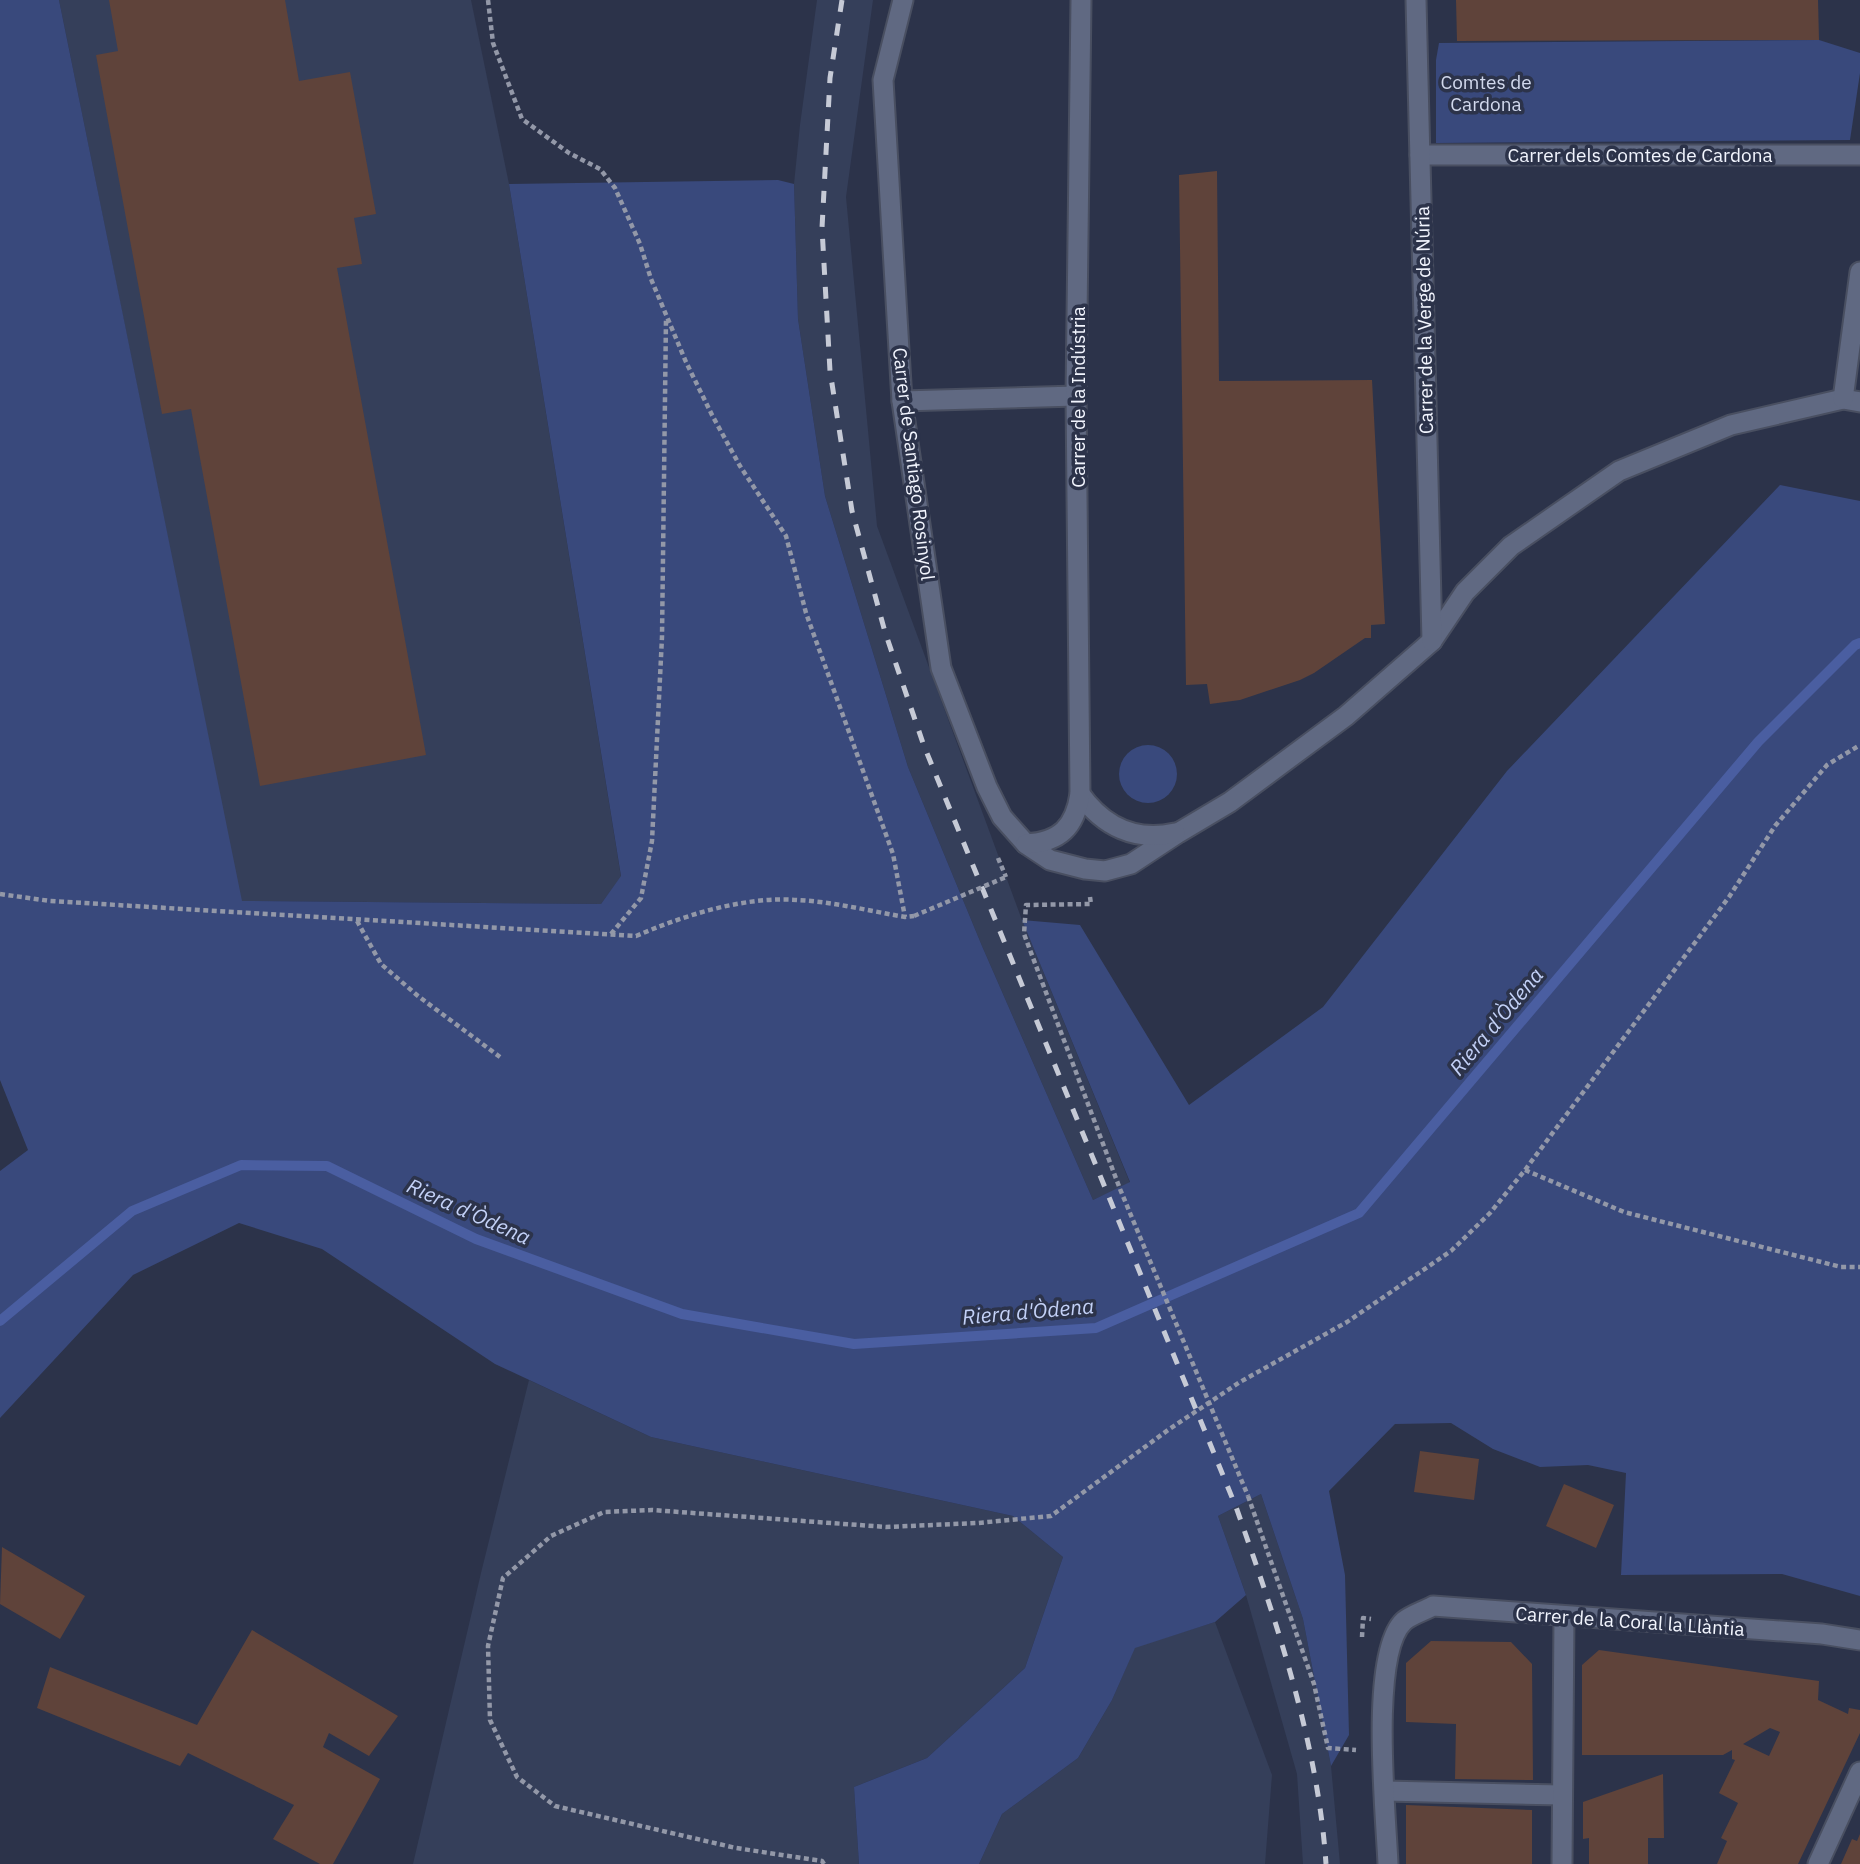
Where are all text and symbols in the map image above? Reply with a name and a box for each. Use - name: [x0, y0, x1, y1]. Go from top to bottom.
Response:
- park label: Comtes de Cardona: [1440, 70, 1532, 116]
- street label: Carrer dels Comtes de Cardona: [1507, 143, 1773, 167]
- street label: Carrer de la Verge de Núria: [1410, 206, 1438, 434]
- street label: Carrer de la Indústria: [1066, 306, 1090, 488]
- street label: Carrer de Santiago Rosinyol: [888, 346, 940, 582]
- water label: Riera d'Òdena: [1443, 961, 1549, 1081]
- water label: Riera d'Òdena: [403, 1171, 535, 1251]
- water label: Riera d'Òdena: [961, 1291, 1095, 1331]
- street label: Carrer de la Coral la Llàntia: [1515, 1601, 1745, 1641]

